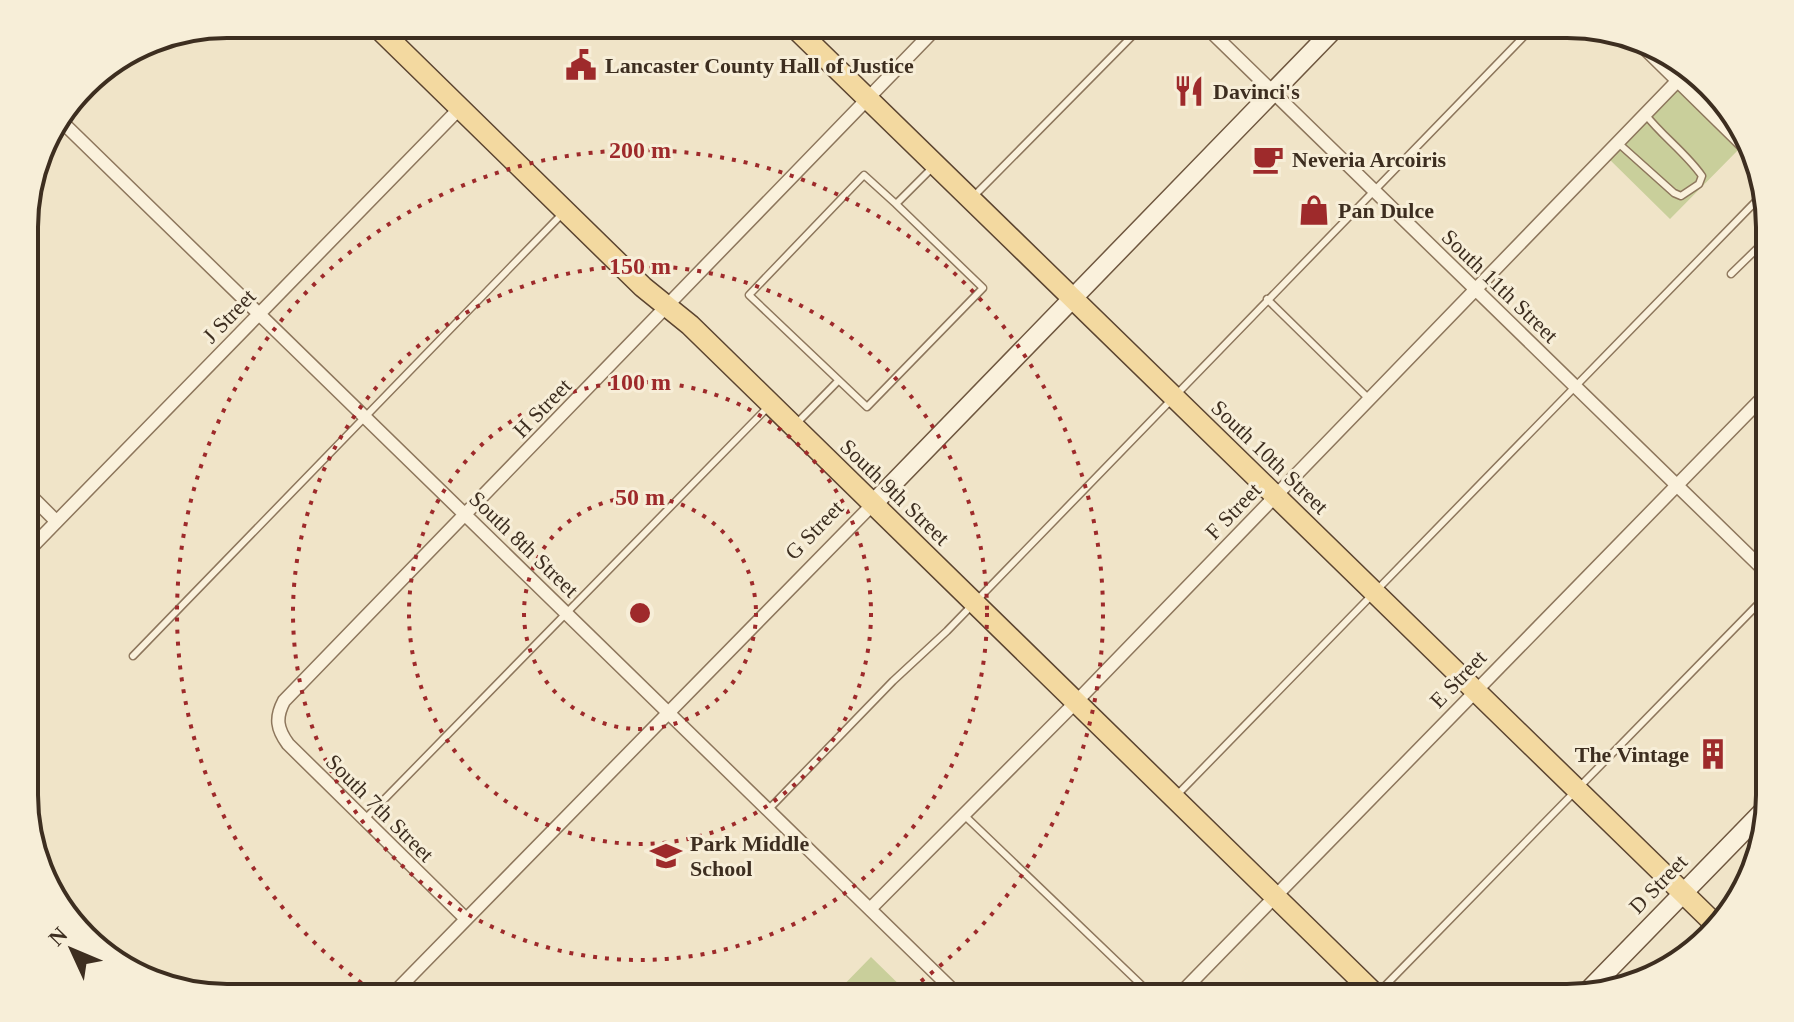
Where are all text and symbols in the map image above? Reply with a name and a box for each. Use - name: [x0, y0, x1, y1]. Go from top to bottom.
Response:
- public building icon: Lancaster County Hall of Justice: [564, 48, 598, 82]
- place label: Lancaster County Hall of Justice: [605, 53, 914, 78]
- restaurant icon: Davinci's: [1172, 74, 1206, 108]
- place label: Davinci's: [1213, 79, 1300, 104]
- text: 200 m: [609, 137, 671, 163]
- cafe icon: Neveria Arcoiris: [1251, 142, 1285, 176]
- place label: Neveria Arcoiris: [1292, 147, 1447, 172]
- shop icon: Pan Dulce: [1297, 193, 1331, 227]
- place label: Pan Dulce: [1338, 198, 1434, 223]
- street label: South 11th Street: [1437, 224, 1563, 348]
- text: 150 m: [609, 253, 671, 279]
- street label: J Street: [197, 284, 261, 348]
- text: 100 m: [609, 369, 671, 395]
- street label: H Street: [508, 373, 576, 443]
- street label: South 10th Street: [1206, 395, 1334, 519]
- street label: South 9th Street: [835, 434, 955, 550]
- street label: F Street: [1200, 477, 1266, 545]
- text: 50 m: [615, 484, 665, 510]
- street label: South 8th Street: [464, 486, 584, 602]
- street label: G Street: [780, 495, 848, 565]
- centre of rings: [626, 599, 654, 627]
- street label: E Street: [1425, 645, 1491, 713]
- building icon: The Vintage: [1696, 737, 1730, 771]
- place label: The Vintage: [1575, 742, 1689, 767]
- street label: South 7th Street: [321, 749, 439, 867]
- place label: Park Middle School: [690, 831, 809, 881]
- school or university icon: Park Middle School: [649, 839, 683, 873]
- street label: D Street: [1624, 849, 1692, 919]
- north arrow: [32, 910, 112, 990]
- text: N: [43, 922, 73, 951]

